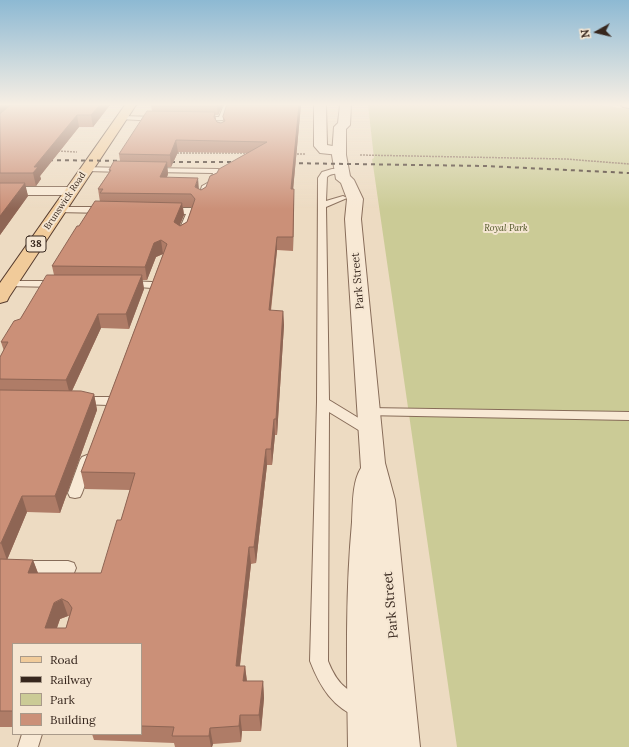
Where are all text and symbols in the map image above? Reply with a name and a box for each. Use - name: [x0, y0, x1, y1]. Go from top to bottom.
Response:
- north arrow: [577, 12, 617, 52]
- text: N: [578, 28, 593, 39]
- street label: Brunswick Road: [42, 170, 88, 232]
- park label: Royal Park: [484, 223, 528, 233]
- road number: 38: [26, 236, 46, 252]
- street label: Park Street: [349, 252, 367, 310]
- street label: Park Street: [380, 571, 402, 639]
- legend: [12, 643, 142, 735]
- text: Road: [50, 652, 78, 667]
- text: Railway: [50, 672, 92, 687]
- text: Park: [50, 692, 75, 707]
- text: Building: [50, 712, 96, 727]

